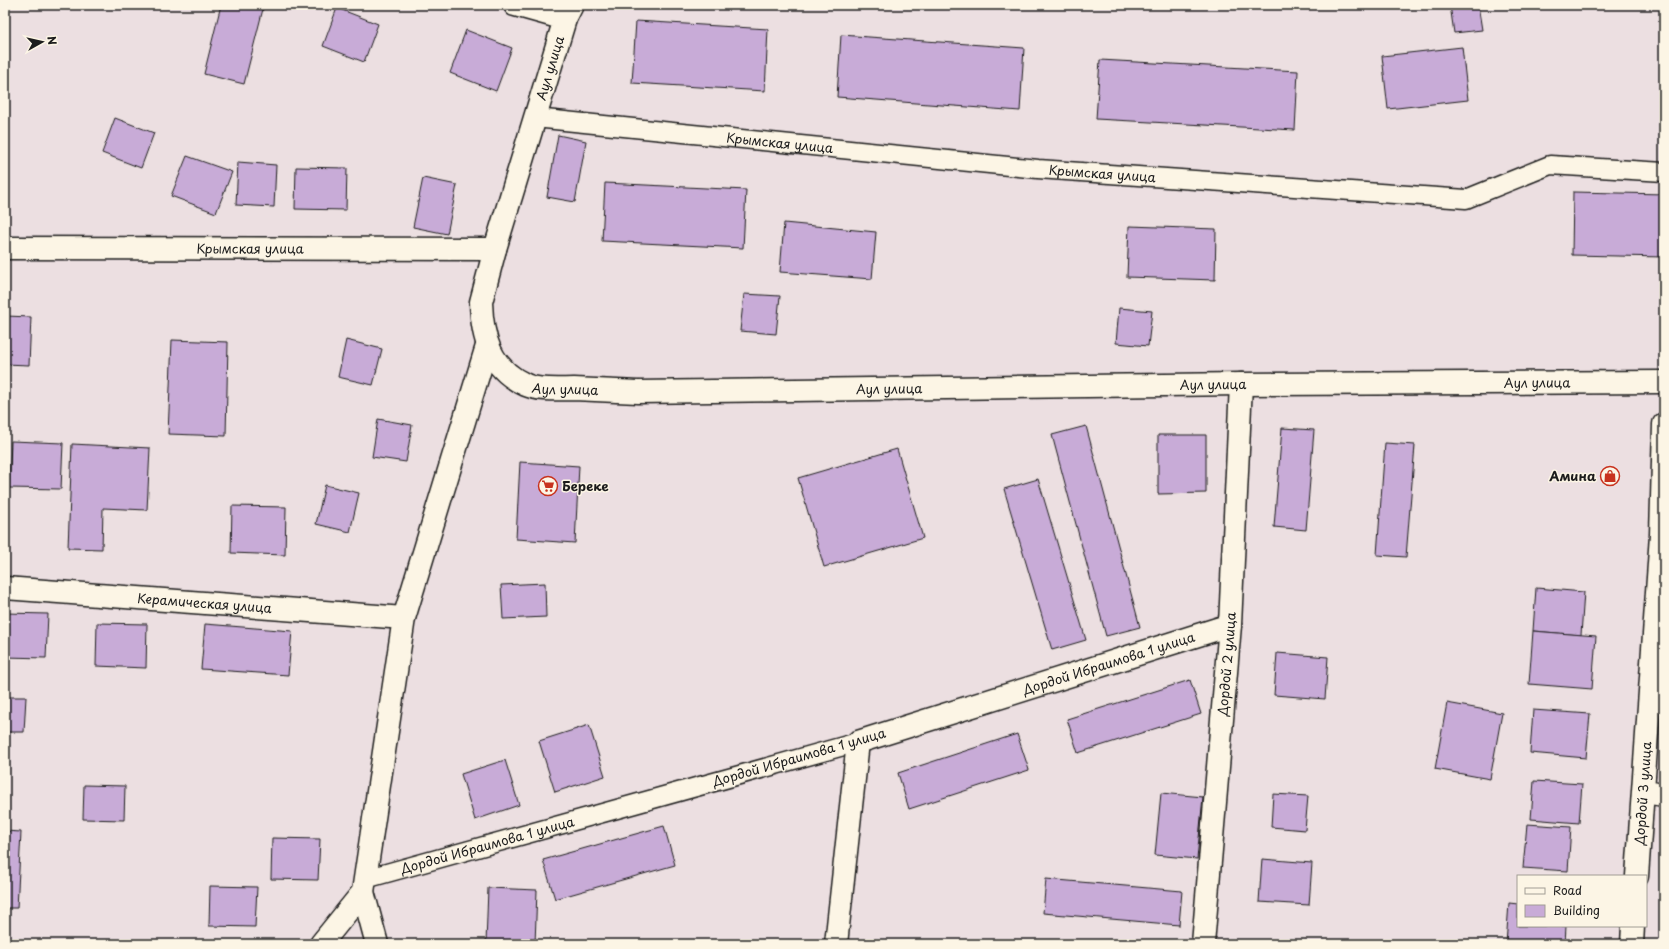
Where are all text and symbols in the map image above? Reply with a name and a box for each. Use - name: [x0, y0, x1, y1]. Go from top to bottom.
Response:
- north arrow: [22, 22, 62, 62]
- street label: Аул улица: [531, 32, 569, 102]
- text: N: [43, 35, 61, 46]
- street label: Крымская улица: [725, 127, 835, 157]
- street label: Крымская улица: [1048, 160, 1157, 186]
- street label: Крымская улица: [196, 238, 305, 258]
- street label: Аул улица: [1504, 372, 1571, 392]
- street label: Аул улица: [1180, 374, 1247, 394]
- street label: Аул улица: [531, 377, 600, 399]
- street label: Аул улица: [856, 378, 923, 398]
- shop icon: Амина: [1599, 465, 1621, 487]
- place label: Амина: [1548, 466, 1596, 485]
- supermarket icon: Береке: [537, 475, 559, 497]
- place label: Береке: [562, 476, 609, 495]
- street label: Керамическая улица: [136, 588, 273, 617]
- street label: Дордой 2 улица: [1212, 611, 1240, 718]
- street label: Дордой Ибраимова 1 улица: [1019, 626, 1198, 699]
- street label: Дордой Ибраимова 1 улица: [709, 722, 888, 791]
- street label: Дордой 3 улица: [1629, 740, 1655, 846]
- street label: Дордой Ибраимова 1 улица: [397, 811, 577, 878]
- legend: [1517, 875, 1647, 927]
- text: Road: [1553, 881, 1582, 899]
- text: Building: [1553, 901, 1600, 919]

